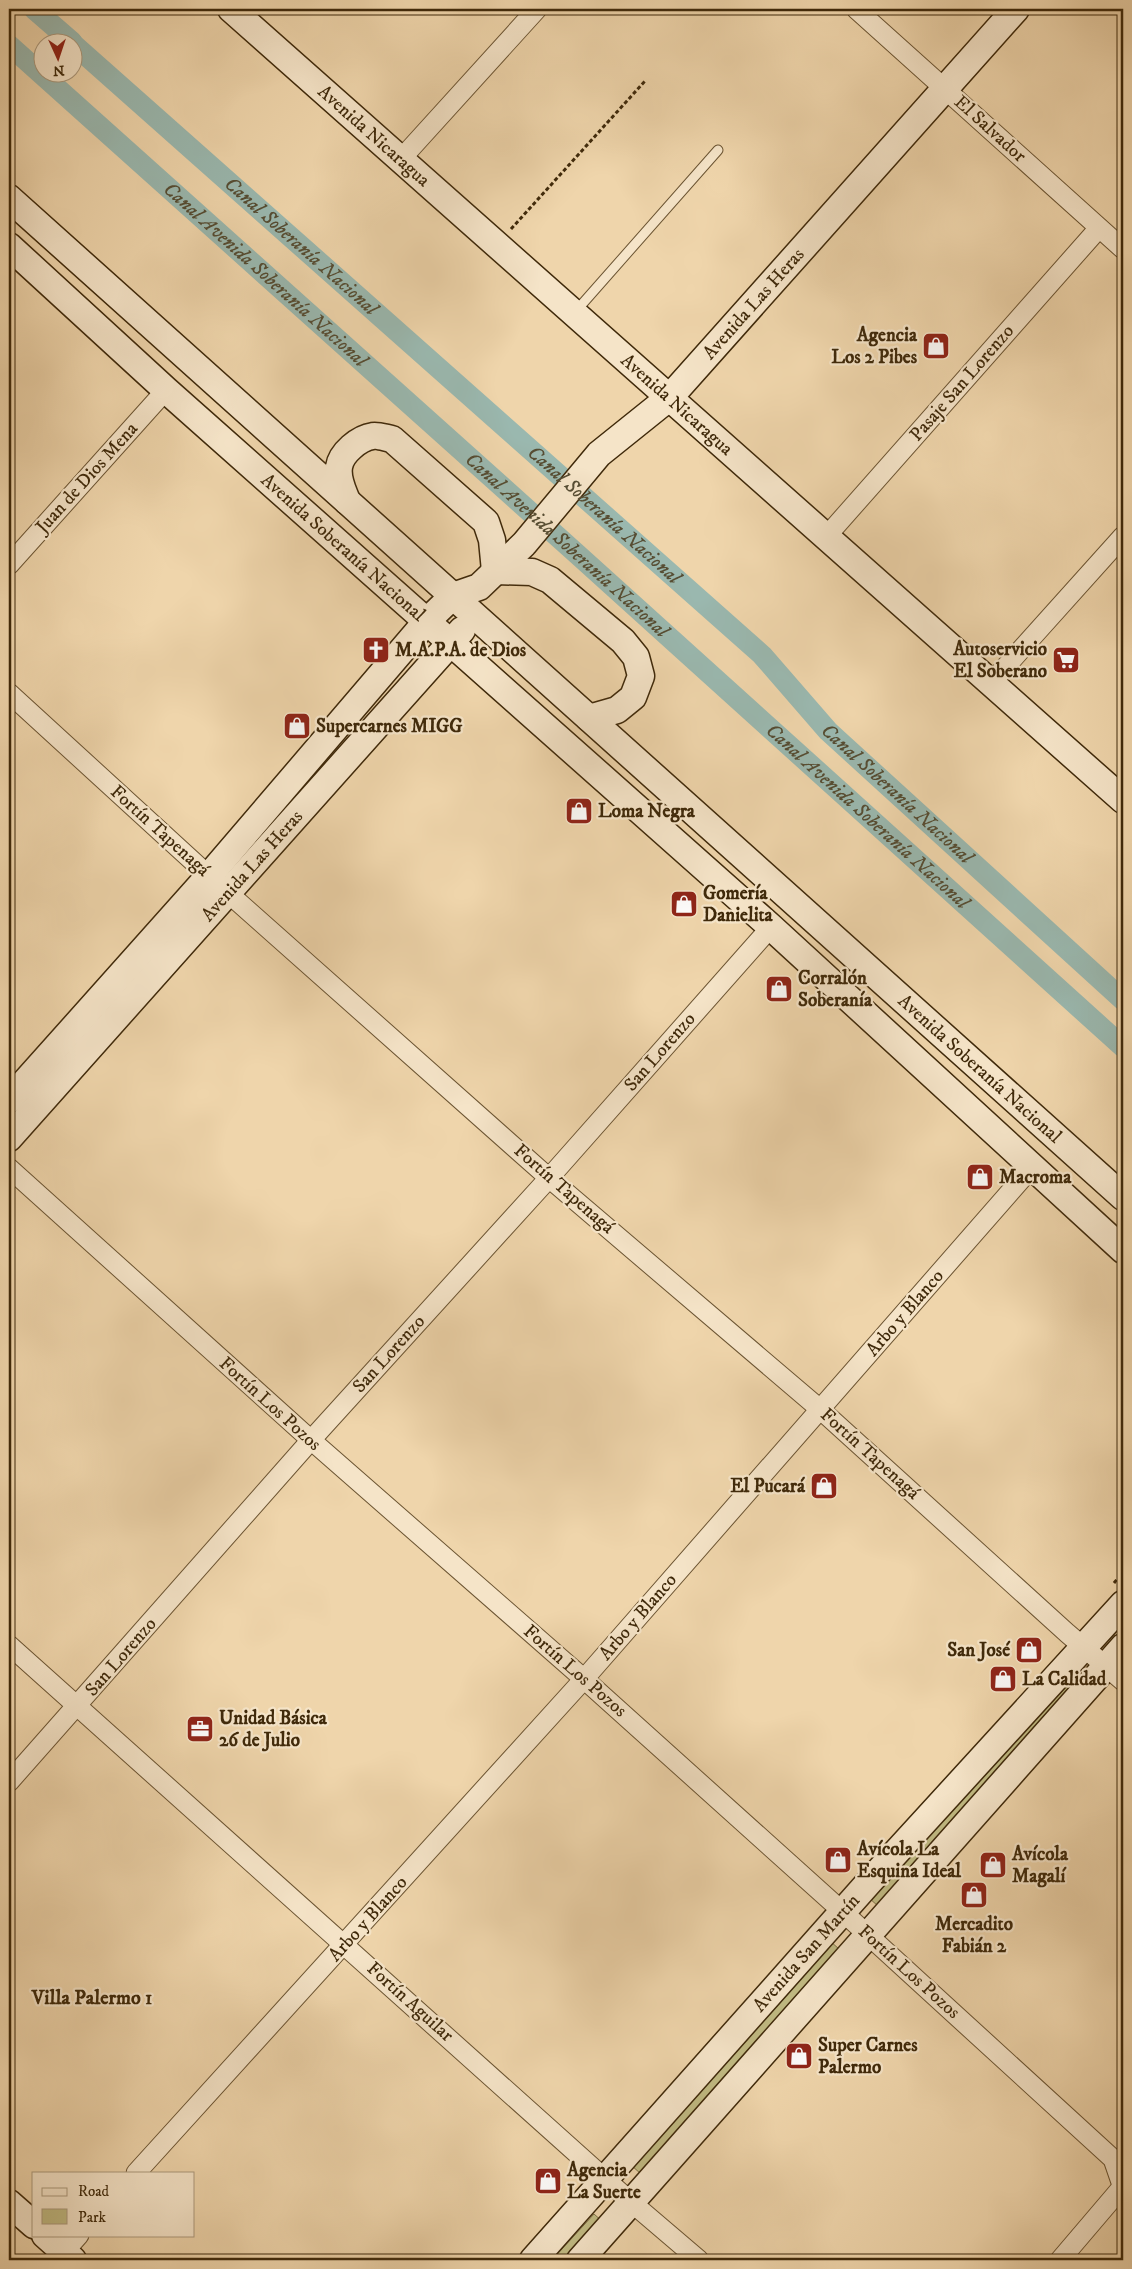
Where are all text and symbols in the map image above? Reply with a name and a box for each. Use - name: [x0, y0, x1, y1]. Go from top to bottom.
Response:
- north arrow: [32, 32, 82, 82]
- text: N: [52, 61, 65, 79]
- street label: Avenida Nicaragua: [313, 80, 435, 192]
- street label: El Salvador: [949, 91, 1031, 167]
- water label: Canal Soberanía Nacional: [219, 171, 384, 322]
- water label: Canal Avenida Soberanía Nacional: [158, 177, 374, 374]
- street label: Avenida Las Heras: [698, 243, 809, 364]
- street label: Pasaje San Lorenzo: [905, 320, 1019, 446]
- place label: Agencia Los 2 Pibes: [831, 324, 918, 369]
- shop icon: Agencia Los 2 Pibes: [921, 331, 951, 361]
- street label: Avenida Nicaragua: [616, 349, 738, 460]
- street label: Juan de Dios Mena: [30, 418, 143, 540]
- water label: Canal Soberanía Nacional: [522, 440, 687, 591]
- water label: Canal Avenida Soberanía Nacional: [460, 447, 675, 644]
- street label: Avenida Soberanía Nacional: [256, 468, 430, 626]
- church icon: M.A.P.A. de Dios: [361, 635, 391, 665]
- place label: Autoservicio El Soberano: [952, 638, 1047, 683]
- place label: M.A.P.A. de Dios: [395, 639, 527, 662]
- supermarket icon: Autoservicio El Soberano: [1051, 645, 1081, 675]
- shop icon: Supercarnes MIGG: [282, 711, 312, 741]
- place label: Supercarnes MIGG: [316, 715, 463, 738]
- water label: Canal Avenida Soberanía Nacional: [761, 718, 976, 916]
- water label: Canal Soberanía Nacional: [816, 718, 979, 870]
- street label: Fortín Tapenagá: [106, 780, 214, 882]
- shop icon: Loma Negra: [564, 796, 594, 826]
- place label: Loma Negra: [598, 800, 696, 823]
- street label: Avenida Las Heras: [196, 805, 308, 926]
- place label: Gomería Danielita: [703, 882, 774, 927]
- shop icon: Gomería Danielita: [669, 889, 699, 919]
- place label: Corralón Soberanía: [798, 967, 873, 1012]
- shop icon: Corralón Soberanía: [764, 974, 794, 1004]
- street label: Avenida Soberanía Nacional: [893, 989, 1067, 1148]
- street label: San Lorenzo: [619, 1008, 701, 1096]
- street label: Fortín Tapenagá: [509, 1139, 619, 1239]
- shop icon: Macroma: [965, 1162, 995, 1192]
- place label: Macroma: [999, 1166, 1072, 1189]
- street label: Arbo y Blanco: [861, 1265, 949, 1361]
- street label: San Lorenzo: [348, 1310, 430, 1398]
- street label: Fortín Los Pozos: [214, 1352, 326, 1456]
- street label: Fortín Tapenagá: [816, 1403, 924, 1505]
- shop icon: El Pucará: [809, 1471, 839, 1501]
- place label: El Pucará: [730, 1475, 806, 1498]
- street label: Arbo y Blanco: [594, 1569, 682, 1665]
- street label: San Lorenzo: [80, 1613, 162, 1701]
- street label: Fortín Los Pozos: [519, 1620, 631, 1722]
- shop icon: San José: [1014, 1635, 1044, 1665]
- place label: San José: [947, 1639, 1011, 1662]
- shop icon: La Calidad: [988, 1664, 1018, 1694]
- place label: La Calidad: [1022, 1668, 1107, 1691]
- place label: Unidad Básica 26 de Julio: [219, 1707, 328, 1752]
- office icon: Unidad Básica 26 de Julio: [185, 1714, 215, 1744]
- place label: Avícola La Esquina Ideal: [856, 1838, 961, 1884]
- place label: Avícola Magalí: [1011, 1843, 1069, 1888]
- shop icon: Avícola La Esquina Ideal: [823, 1845, 853, 1875]
- shop icon: Avícola Magalí: [978, 1850, 1008, 1880]
- street label: Arbo y Blanco: [323, 1871, 413, 1967]
- shop icon: Mercadito Fabián 2: [959, 1880, 989, 1910]
- street label: Avenida San Martín: [748, 1889, 865, 2017]
- place label: Mercadito Fabián 2: [935, 1913, 1013, 1958]
- street label: Fortín Los Pozos: [853, 1920, 965, 2024]
- street label: Fortín Aguilar: [362, 1957, 458, 2047]
- district label: Villa Palermo 1: [31, 1986, 152, 2011]
- place label: Super Carnes Palermo: [818, 2034, 918, 2079]
- shop icon: Super Carnes Palermo: [784, 2041, 814, 2071]
- place label: Agencia La Suerte: [566, 2159, 641, 2204]
- shop icon: Agencia La Suerte: [533, 2166, 563, 2196]
- legend: [32, 2172, 195, 2236]
- text: Road: [78, 2182, 110, 2201]
- text: Park: [78, 2208, 107, 2227]

